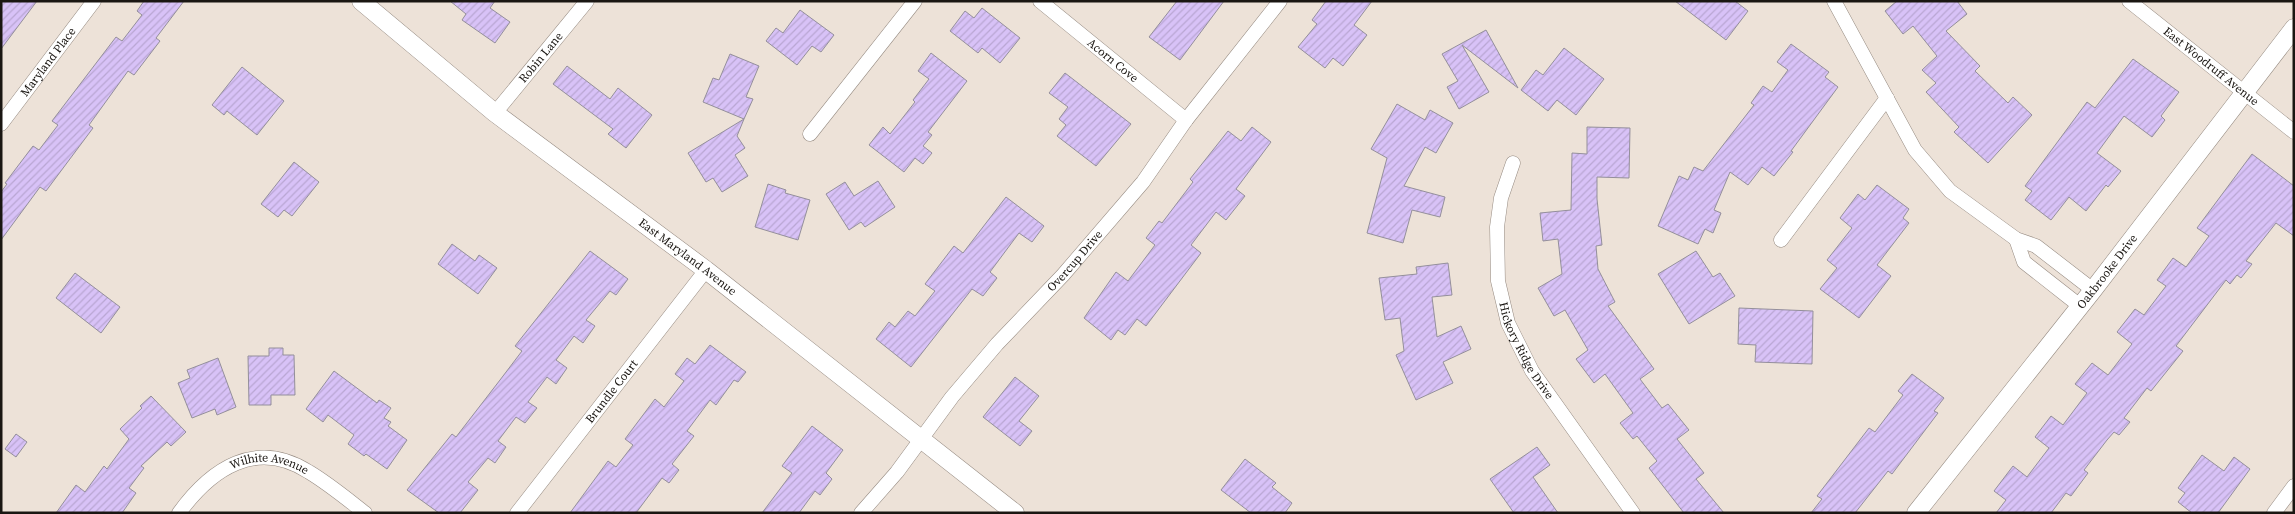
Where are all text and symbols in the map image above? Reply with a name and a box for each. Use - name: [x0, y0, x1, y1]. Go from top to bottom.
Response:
- street label: East Woodruff Avenue: [2160, 23, 2262, 109]
- street label: Maryland Place: [17, 24, 79, 100]
- street label: Robin Lane: [515, 29, 566, 86]
- street label: Acorn Cove: [1084, 35, 1142, 86]
- street label: East Maryland Avenue: [635, 215, 740, 299]
- street label: Overcup Drive: [1043, 227, 1106, 295]
- street label: Oakbrooke Drive: [2073, 231, 2141, 312]
- street label: Hickory Ridge Drive: [1495, 300, 1558, 402]
- street label: Brundle Court: [582, 356, 641, 427]
- street label: Wilhite Avenue: [227, 450, 312, 478]

